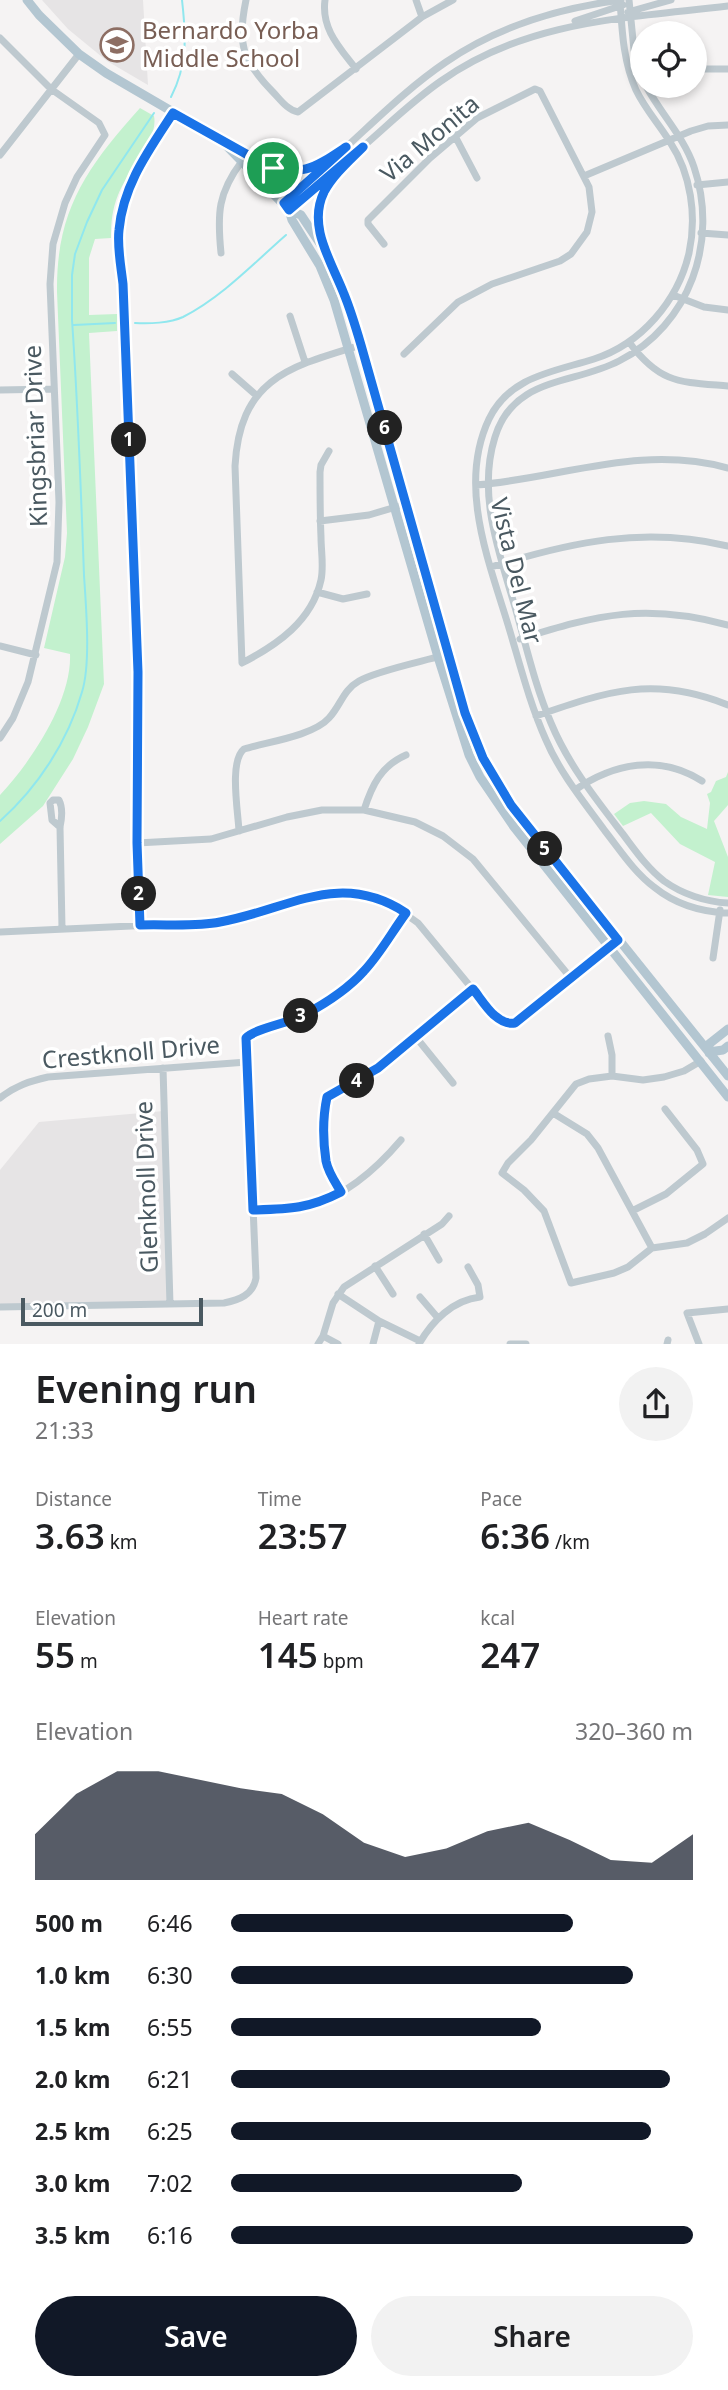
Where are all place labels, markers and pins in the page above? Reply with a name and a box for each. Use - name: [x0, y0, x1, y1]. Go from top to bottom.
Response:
- place label: Bernardo Yorba Middle School: [142, 13, 319, 74]
- school or university icon: Bernardo Yorba Middle School: [98, 26, 136, 64]
- pin: [243, 138, 303, 198]
- pin: 6: [368, 410, 402, 446]
- pin: 1: [111, 422, 146, 458]
- pin: 5: [528, 832, 562, 866]
- pin: 2: [122, 876, 156, 912]
- pin: 3: [284, 998, 318, 1034]
- pin: 4: [340, 1064, 374, 1098]

